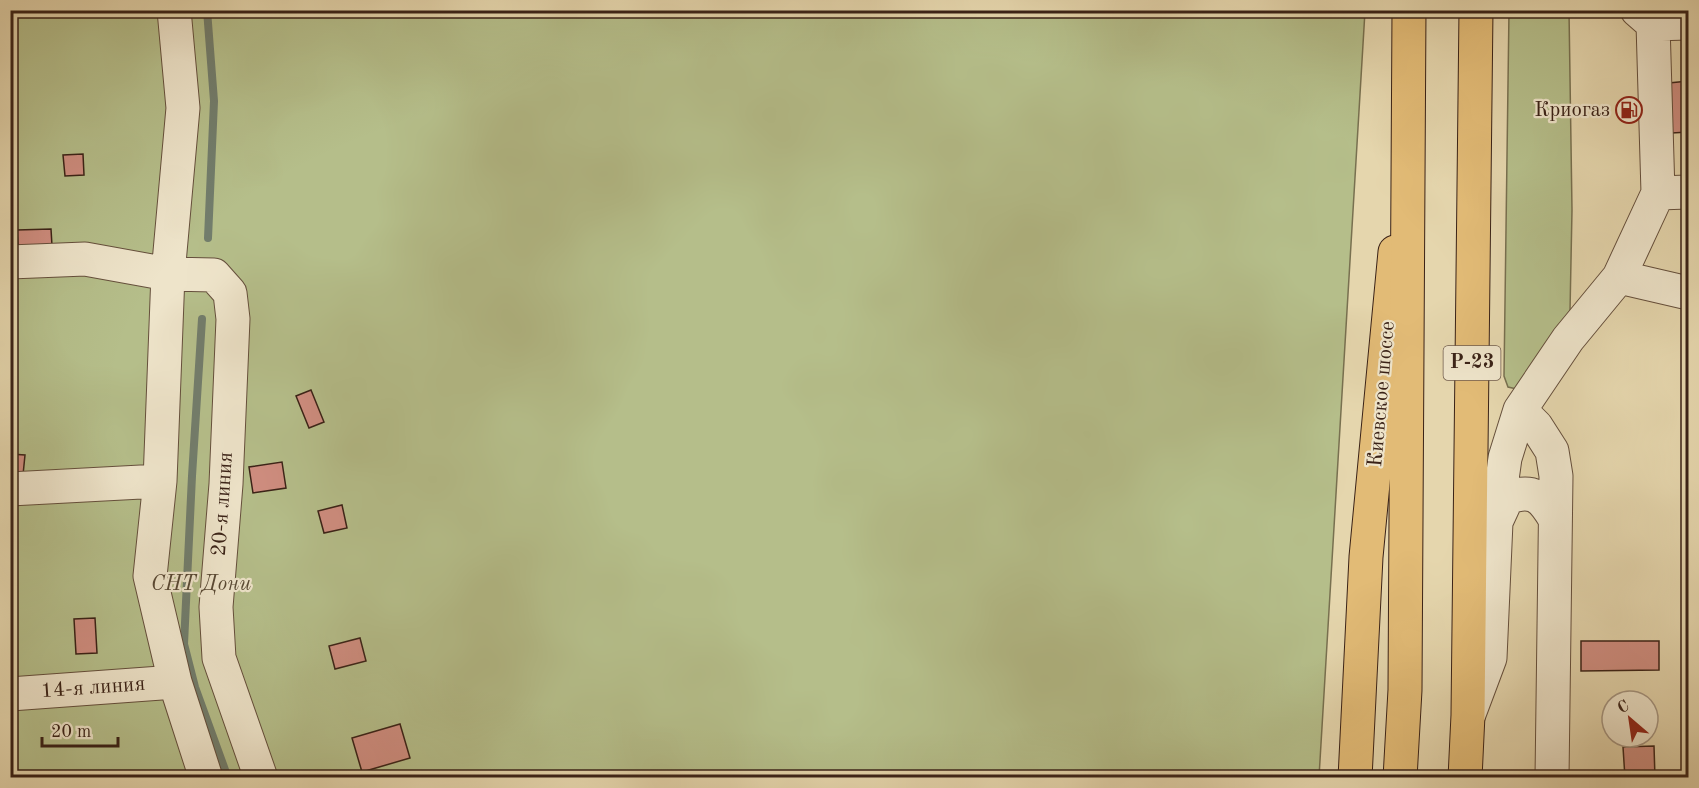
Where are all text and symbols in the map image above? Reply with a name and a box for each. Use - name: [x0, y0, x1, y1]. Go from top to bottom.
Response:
- fuel station icon: Криогаз: [1614, 95, 1644, 125]
- place label: Криогаз: [1534, 100, 1610, 121]
- street label: Киевское шоссе: [1365, 320, 1399, 468]
- road number: Р-23: [1444, 346, 1500, 380]
- street label: 20-я линия: [209, 451, 237, 557]
- park label: СНТ Дони: [151, 574, 251, 595]
- street label: 14-я линия: [40, 674, 146, 702]
- north arrow: [1600, 689, 1660, 749]
- text: С: [1615, 698, 1632, 717]
- scale bar: [42, 710, 118, 748]
- text: 20 m: [51, 723, 91, 741]

